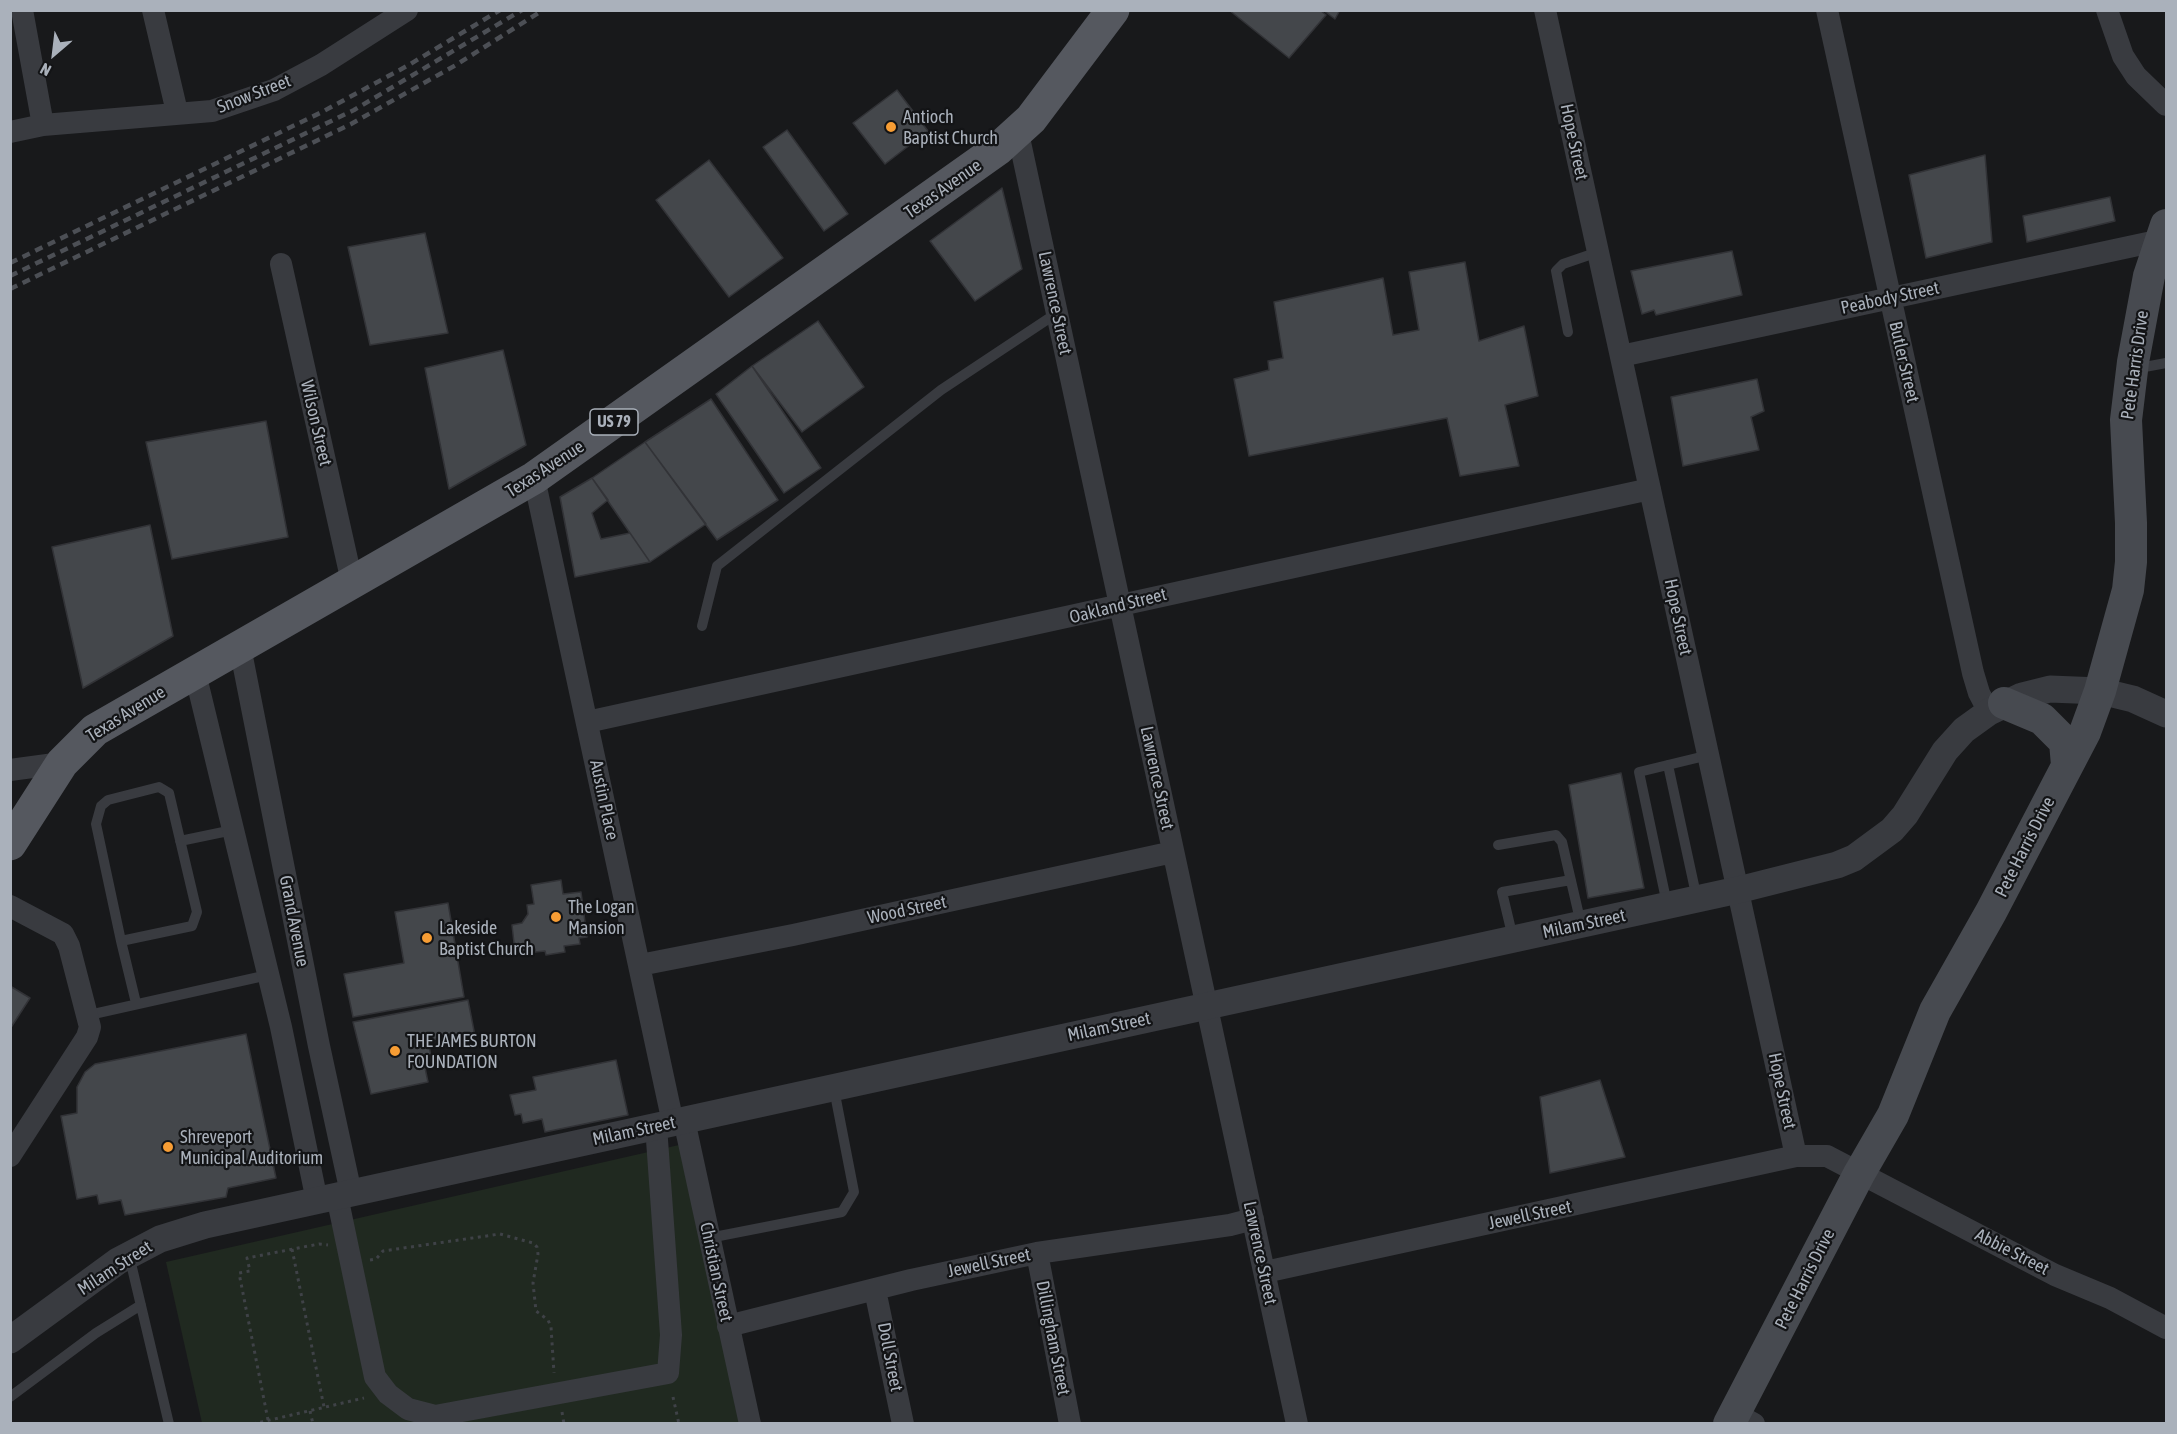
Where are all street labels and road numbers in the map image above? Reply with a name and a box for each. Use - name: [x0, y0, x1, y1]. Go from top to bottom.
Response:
- street label: Snow Street: [214, 70, 294, 118]
- street label: Hope Street: [1555, 102, 1593, 182]
- street label: Texas Avenue: [900, 155, 986, 223]
- street label: Lawrence Street: [1034, 249, 1076, 357]
- street label: Peabody Street: [1839, 277, 1941, 319]
- street label: Pete Harris Drive: [2117, 309, 2153, 421]
- street label: Butler Street: [1884, 319, 1924, 405]
- street label: Wilson Street: [296, 378, 336, 468]
- road number: US 79: [590, 409, 638, 435]
- street label: Texas Avenue: [502, 436, 588, 502]
- street label: Hope Street: [1659, 577, 1697, 657]
- street label: Oakland Street: [1067, 584, 1169, 628]
- street label: Texas Avenue: [82, 681, 170, 747]
- street label: Lawrence Street: [1136, 724, 1178, 832]
- street label: Austin Place: [585, 758, 623, 842]
- street label: Pete Harris Drive: [1990, 793, 2060, 901]
- street label: Grand Avenue: [275, 874, 313, 968]
- street label: Wood Street: [866, 891, 948, 929]
- street label: Milam Street: [1541, 905, 1627, 943]
- street label: Milam Street: [1066, 1008, 1152, 1046]
- street label: Hope Street: [1763, 1051, 1801, 1131]
- street label: Milam Street: [591, 1112, 677, 1150]
- street label: Jewell Street: [1487, 1196, 1573, 1234]
- street label: Lawrence Street: [1239, 1199, 1281, 1307]
- street label: Christian Street: [695, 1220, 737, 1324]
- street label: Abbie Street: [1971, 1224, 2053, 1280]
- street label: Pete Harris Drive: [1770, 1225, 1840, 1333]
- street label: Milam Street: [74, 1236, 156, 1300]
- street label: Jewell Street: [946, 1244, 1032, 1282]
- street label: Dillingham Street: [1031, 1279, 1075, 1397]
- street label: Doll Street: [873, 1321, 907, 1393]

